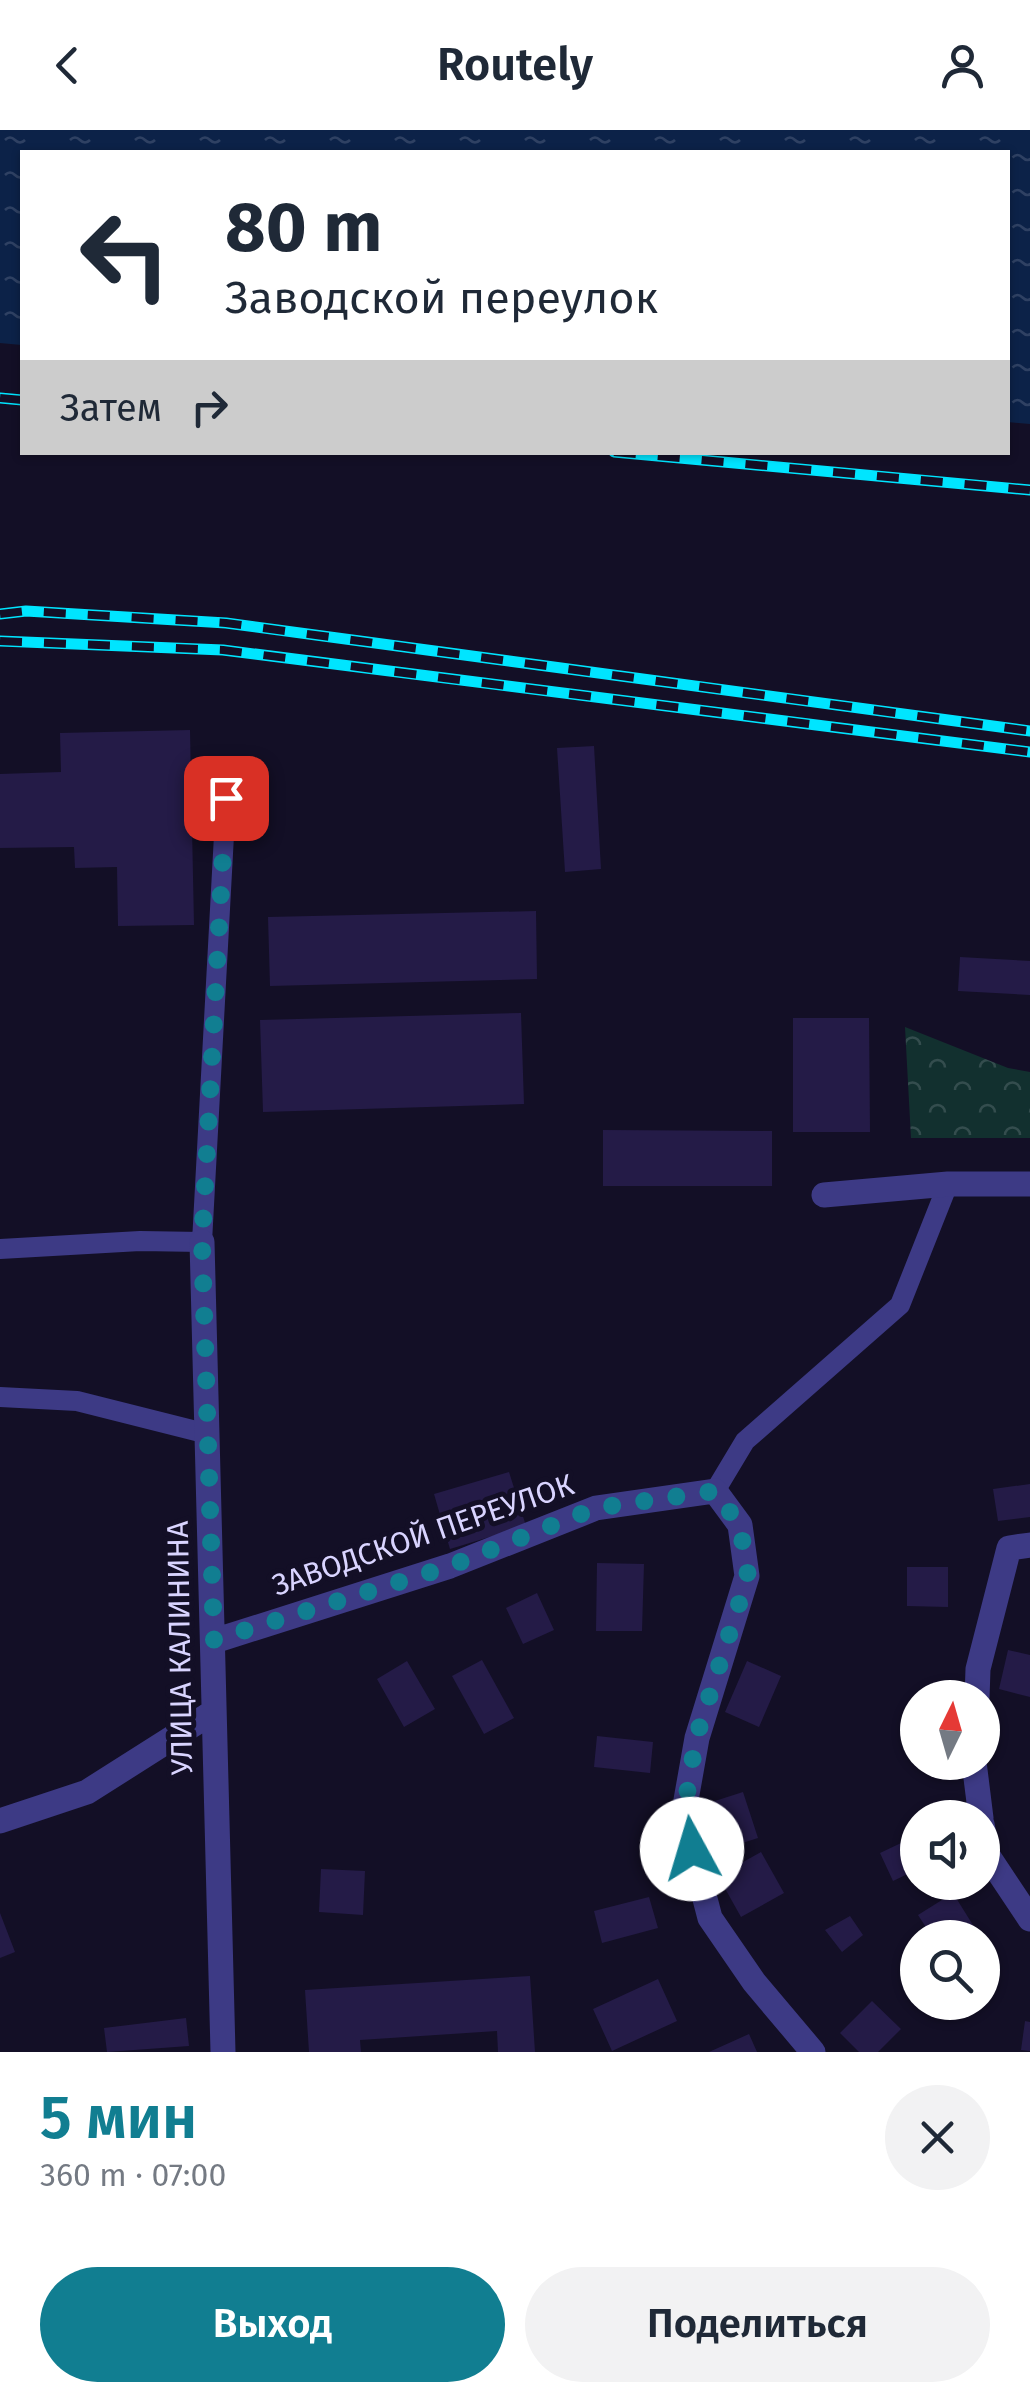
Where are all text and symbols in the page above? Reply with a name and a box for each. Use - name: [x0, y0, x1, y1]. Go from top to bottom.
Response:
- icon: back: [40, 38, 95, 93]
- text: Routely: [437, 38, 593, 92]
- icon: person: [935, 38, 990, 93]
- text: 80 m: [225, 186, 382, 270]
- icon: left: [60, 190, 190, 320]
- text: Заводской переулок: [225, 271, 658, 325]
- icon: right: [182, 380, 237, 435]
- text: Затем: [60, 385, 162, 431]
- pin: [184, 756, 269, 841]
- icon: arrive: [199, 771, 254, 826]
- street label: ЗАВОДСКОЙ ПЕРЕУЛОК: [268, 1466, 579, 1604]
- street label: УЛИЦА КАЛИНИНА: [160, 1520, 200, 1776]
- north arrow: [900, 1680, 1000, 1780]
- map controls: [900, 1680, 1000, 2020]
- position arrow: [640, 1797, 744, 1901]
- button: sound: [900, 1800, 1000, 1900]
- button: search: [900, 1920, 1000, 2020]
- text: 5 мин: [40, 2082, 197, 2154]
- button: close: [885, 2085, 990, 2190]
- text: 360 m · 07:00: [40, 2156, 226, 2194]
- button: Выход: [40, 2267, 505, 2382]
- button: Поделиться: [525, 2267, 990, 2382]

